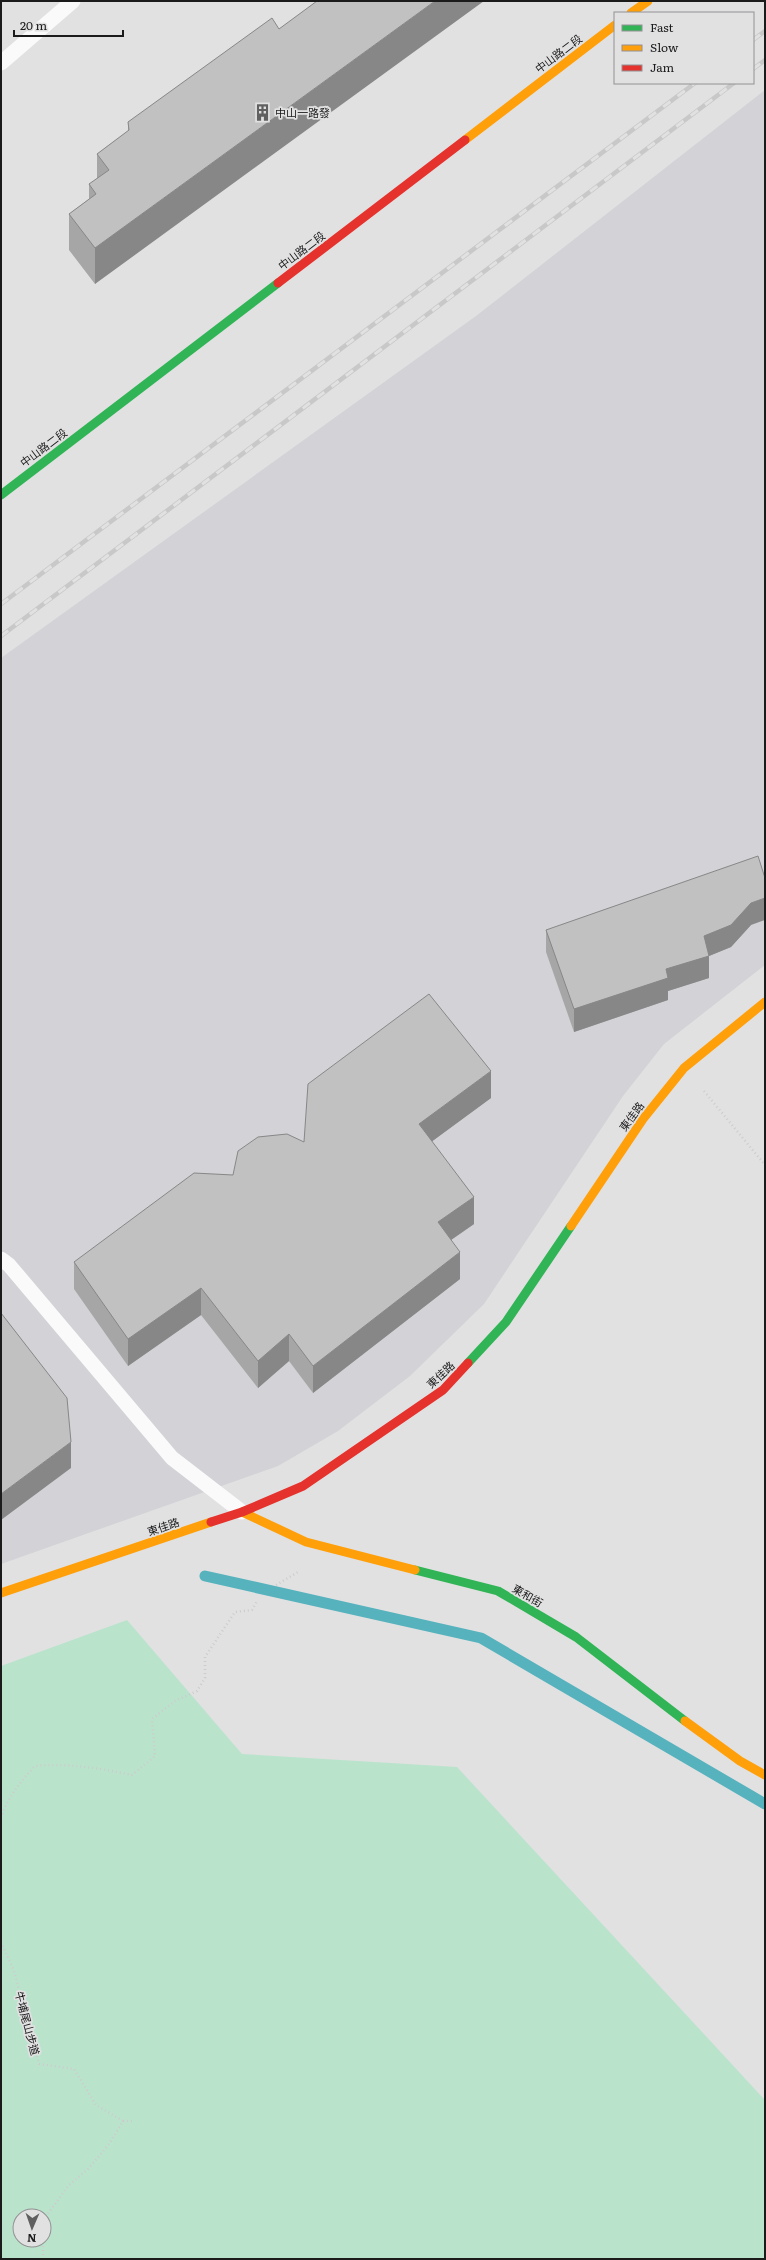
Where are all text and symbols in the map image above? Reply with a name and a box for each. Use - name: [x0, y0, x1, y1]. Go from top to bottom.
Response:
- scale bar: [14, 12, 123, 38]
- legend: [614, 12, 754, 84]
- text: 20 m: [20, 16, 47, 34]
- text: Fast: [650, 18, 674, 36]
- street label: 中山路二段: [531, 30, 585, 76]
- text: Slow: [650, 38, 679, 56]
- text: Jam: [650, 58, 675, 76]
- building icon: 中山一路發: [252, 102, 272, 122]
- place label: 中山一路發: [275, 104, 330, 120]
- street label: 中山路二段: [274, 227, 328, 273]
- street label: 中山路二段: [16, 424, 70, 470]
- street label: 東佳路: [615, 1098, 647, 1134]
- street label: 東佳路: [422, 1357, 458, 1391]
- street label: 東佳路: [145, 1513, 181, 1539]
- street label: 東和街: [510, 1580, 546, 1610]
- street label: 牛埔尾山步道: [12, 1989, 44, 2057]
- north arrow: [12, 2208, 52, 2248]
- text: N: [27, 2231, 37, 2247]

